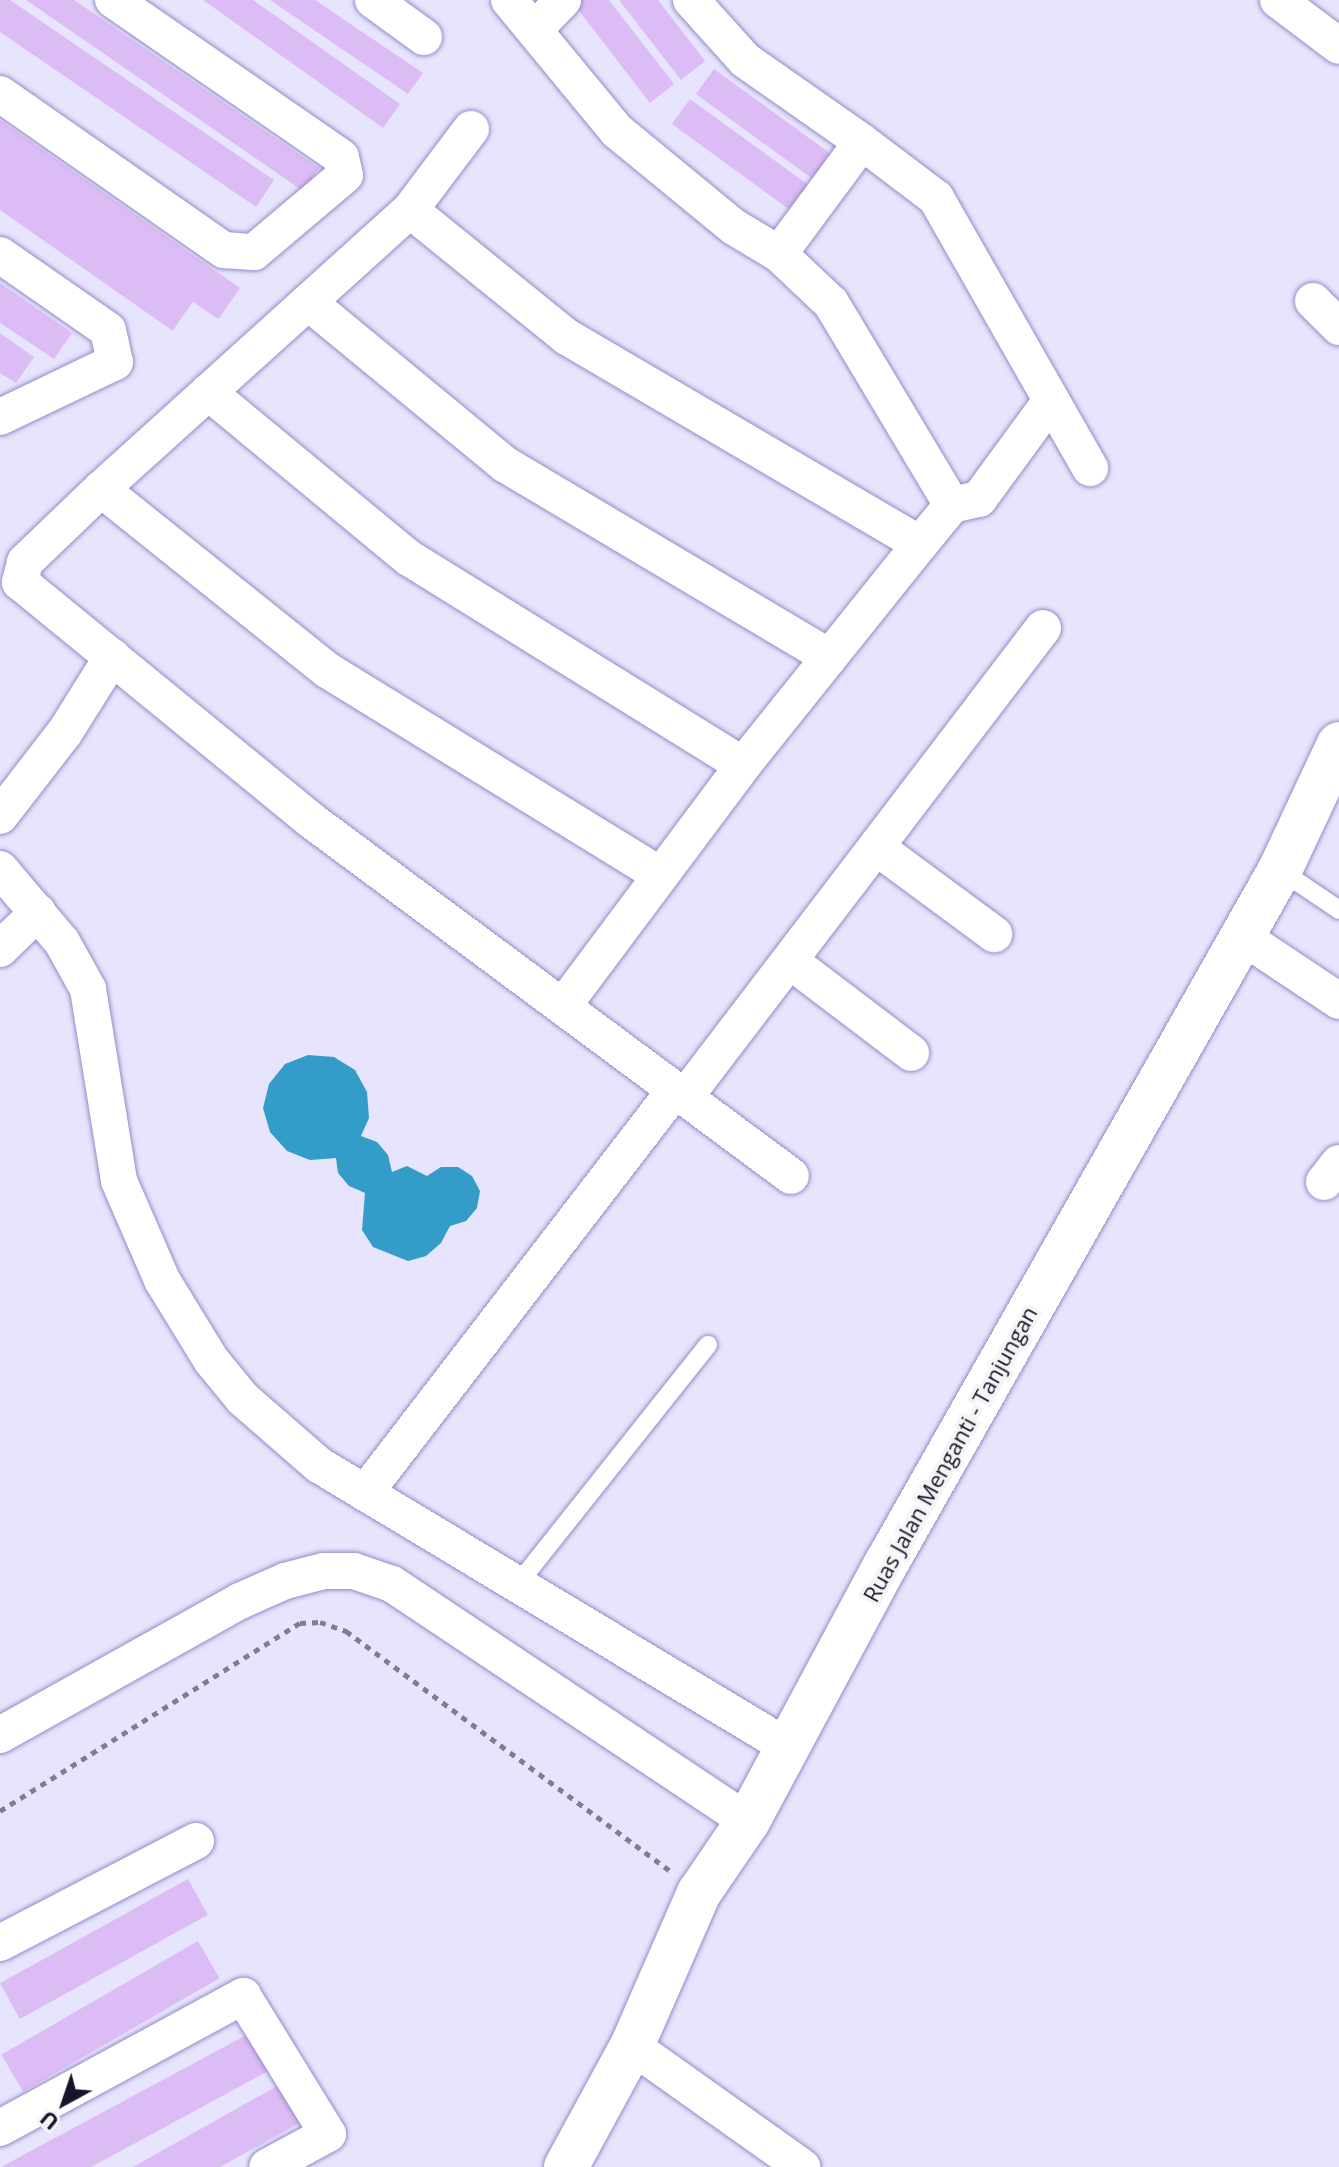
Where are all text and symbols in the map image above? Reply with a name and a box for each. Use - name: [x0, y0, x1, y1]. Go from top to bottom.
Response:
- street label: Ruas Jalan Menganti - Tanjungan: [858, 1302, 1042, 1606]
- north arrow: [24, 2063, 104, 2143]
- text: U: [33, 2105, 65, 2138]

